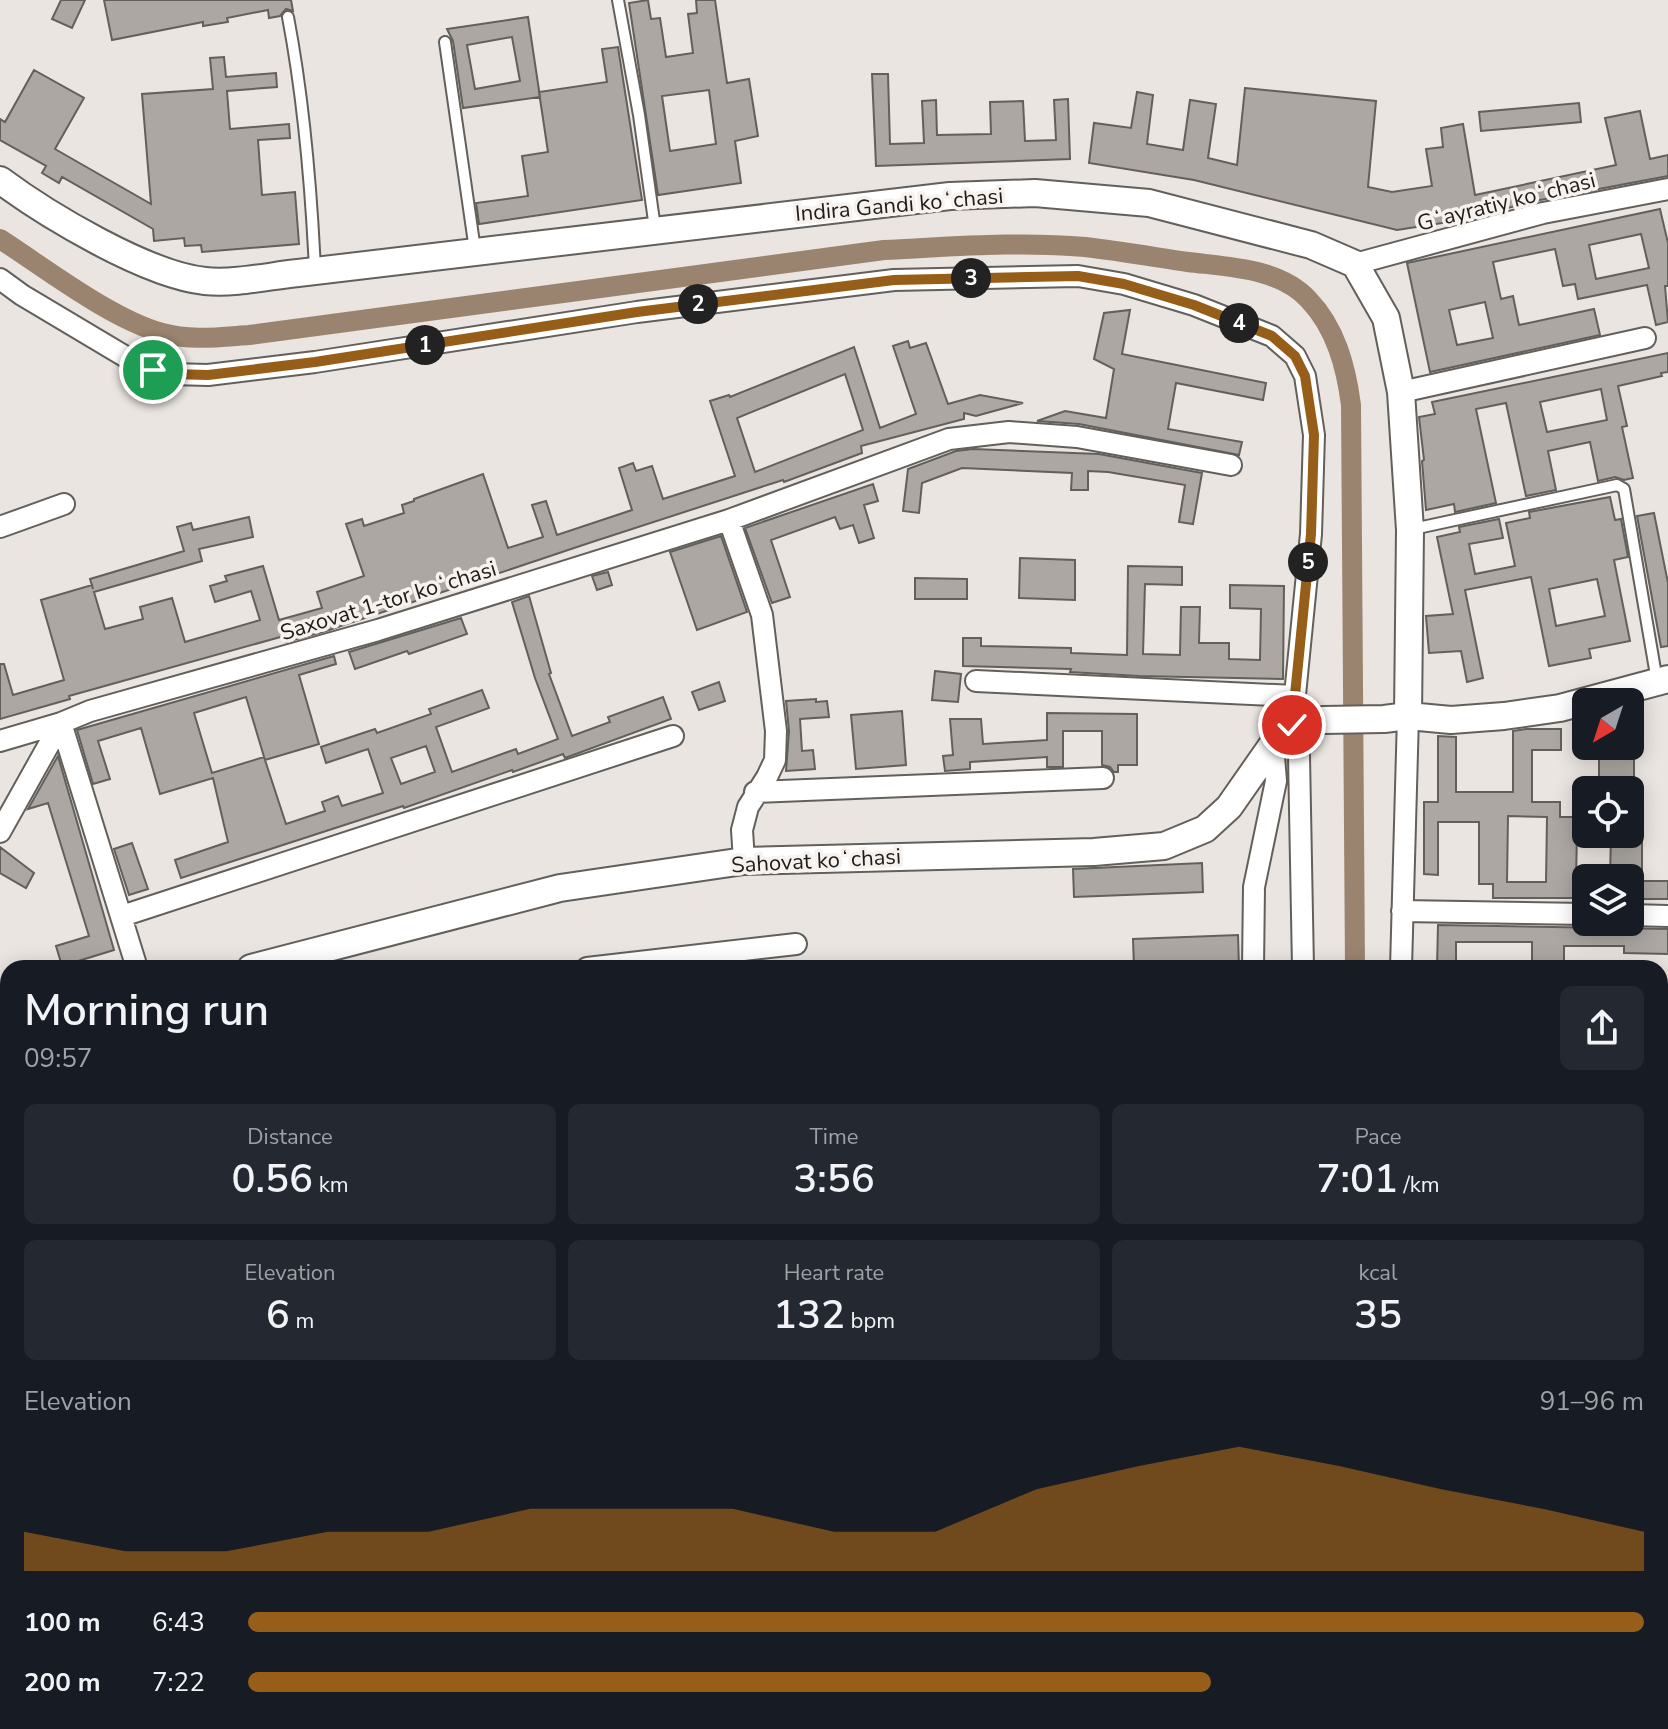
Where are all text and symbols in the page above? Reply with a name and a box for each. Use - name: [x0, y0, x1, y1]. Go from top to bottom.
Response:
- street label: Gʻayratiy koʻchasi: [1414, 165, 1599, 239]
- street label: Indira Gandi koʻchasi: [794, 181, 1004, 229]
- pin: 3: [951, 258, 991, 298]
- text: 3: [964, 263, 978, 293]
- pin: 2: [678, 284, 718, 324]
- text: 2: [691, 289, 705, 319]
- pin: 4: [1219, 303, 1259, 343]
- text: 4: [1232, 308, 1246, 338]
- pin: 1: [405, 325, 445, 365]
- text: 1: [418, 330, 432, 360]
- pin: [119, 336, 187, 404]
- icon: arrive: [131, 348, 175, 392]
- pin: 5: [1288, 542, 1328, 582]
- text: 5: [1301, 547, 1315, 577]
- street label: Saxovat 1-tor koʻchasi: [277, 554, 500, 648]
- north arrow: [1572, 688, 1644, 760]
- map controls: [1572, 688, 1644, 936]
- pin: [1258, 691, 1326, 759]
- icon: check: [1270, 703, 1314, 747]
- button: locate: [1572, 776, 1644, 848]
- street label: Sahovat koʻchasi: [730, 842, 902, 880]
- button: layers: [1572, 864, 1644, 936]
- text: Morning run: [24, 981, 269, 1041]
- button: share: [1560, 986, 1644, 1070]
- text: 09:57: [24, 1041, 92, 1076]
- text: Distance: [247, 1122, 333, 1152]
- text: Time: [810, 1122, 858, 1152]
- text: Pace: [1355, 1122, 1401, 1152]
- text: 0.56: [232, 1152, 313, 1206]
- text: 3:56: [793, 1152, 875, 1206]
- text: 7:01: [1316, 1152, 1398, 1206]
- text: km: [313, 1170, 348, 1200]
- text: /km: [1398, 1170, 1440, 1200]
- text: Elevation: [244, 1258, 336, 1288]
- text: Heart rate: [784, 1258, 884, 1288]
- text: kcal: [1359, 1258, 1398, 1288]
- text: 6: [266, 1288, 290, 1342]
- text: 132: [773, 1288, 845, 1342]
- text: 35: [1354, 1288, 1402, 1342]
- text: m: [290, 1306, 314, 1336]
- text: bpm: [845, 1306, 895, 1336]
- text: Elevation: [24, 1384, 132, 1419]
- text: 91–96 m: [1540, 1384, 1644, 1419]
- text: 100 m: [24, 1605, 101, 1640]
- text: 6:43: [152, 1605, 205, 1640]
- text: 200 m: [24, 1665, 101, 1700]
- text: 7:22: [152, 1665, 205, 1700]

